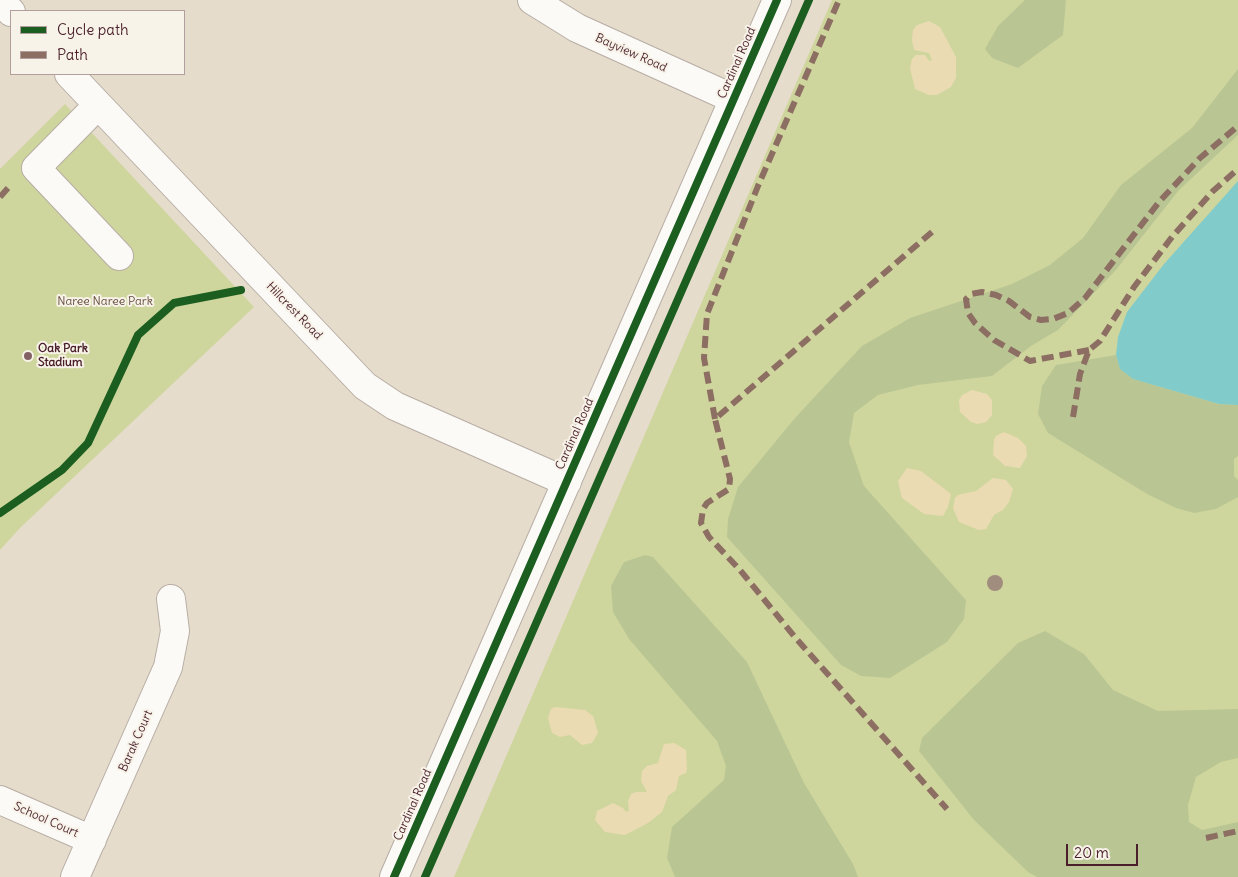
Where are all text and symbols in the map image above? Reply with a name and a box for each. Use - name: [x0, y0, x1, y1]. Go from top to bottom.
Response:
- legend: [10, 10, 185, 75]
- text: Cycle path: [57, 20, 129, 39]
- street label: Cardinal Road: [715, 25, 759, 101]
- street label: Bayview Road: [593, 31, 669, 75]
- text: Path: [57, 45, 88, 64]
- street label: Hillcrest Road: [263, 279, 325, 343]
- park label: Naree Naree Park: [57, 295, 153, 309]
- place label: Oak Park Stadium: [38, 342, 88, 370]
- marker: Oak Park Stadium: [22, 350, 34, 362]
- street label: Cardinal Road: [553, 396, 597, 472]
- street label: Barak Court: [116, 708, 156, 774]
- street label: Cardinal Road: [391, 767, 435, 843]
- street label: School Court: [11, 799, 81, 841]
- scale bar: [1068, 834, 1140, 866]
- text: 20 m: [1074, 843, 1109, 862]

